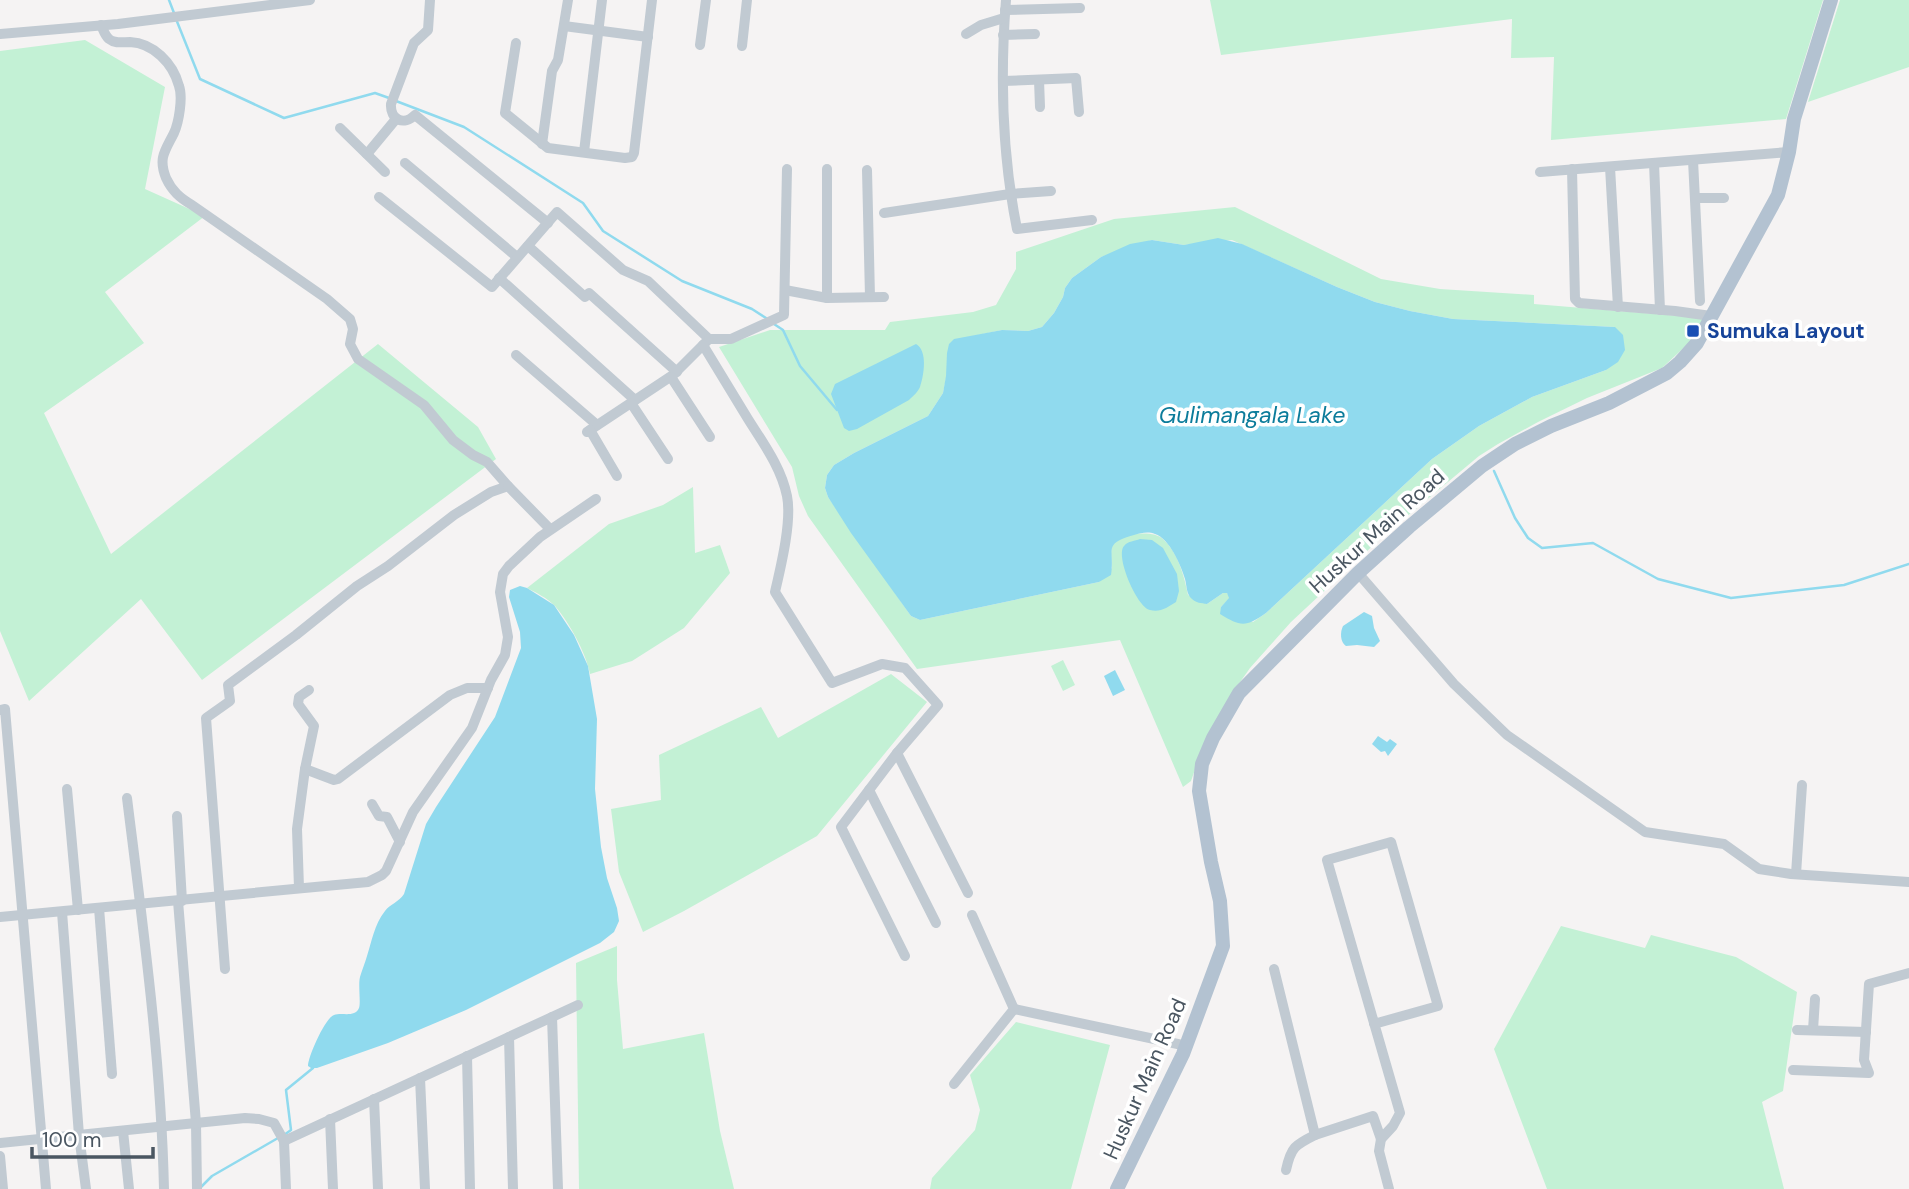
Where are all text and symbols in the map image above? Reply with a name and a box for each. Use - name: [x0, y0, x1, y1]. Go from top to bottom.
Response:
- place label: Sumuka Layout: [1707, 317, 1865, 345]
- marker: Sumuka Layout: [1685, 323, 1701, 339]
- water label: Gulimangala Lake: [1159, 400, 1345, 430]
- street label: Huskur Main Road: [1303, 463, 1451, 599]
- street label: Huskur Main Road: [1097, 994, 1193, 1164]
- scale bar: [32, 1116, 152, 1160]
- text: 100 m: [42, 1126, 102, 1154]

